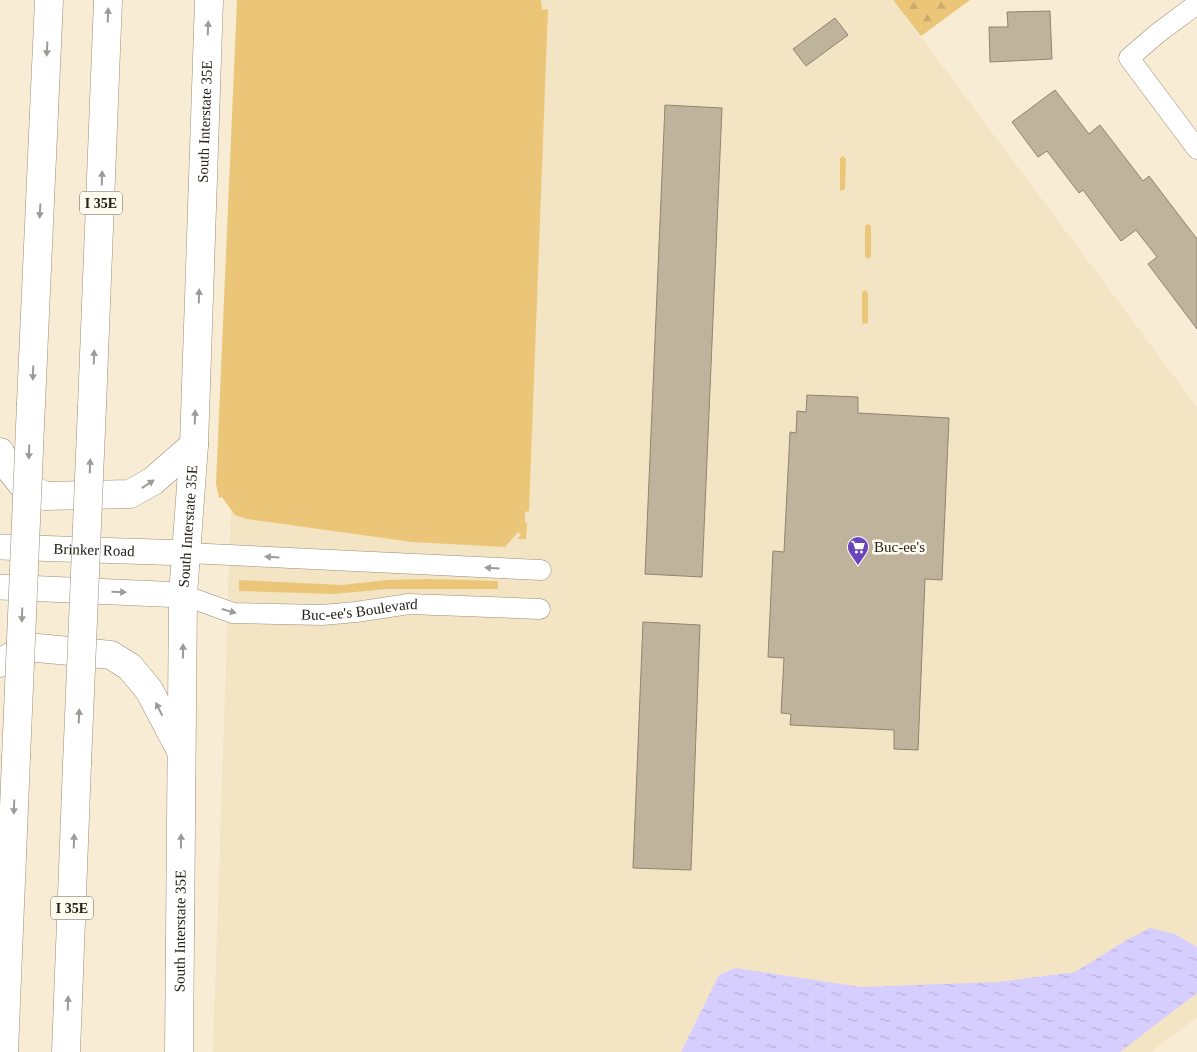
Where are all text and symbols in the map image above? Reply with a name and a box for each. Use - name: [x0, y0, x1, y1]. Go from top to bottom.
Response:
- one-way arrow: [104, 7, 112, 23]
- one-way arrow: [204, 20, 212, 36]
- one-way arrow: [42, 41, 50, 57]
- street label: South Interstate 35E: [195, 60, 215, 183]
- one-way arrow: [98, 169, 106, 185]
- road number: I 35E: [80, 192, 122, 214]
- one-way arrow: [35, 203, 43, 219]
- one-way arrow: [195, 288, 203, 304]
- one-way arrow: [90, 349, 98, 365]
- one-way arrow: [28, 366, 36, 382]
- one-way arrow: [191, 409, 199, 425]
- one-way arrow: [25, 444, 33, 460]
- one-way arrow: [86, 457, 94, 473]
- street label: South Interstate 35E: [176, 465, 201, 588]
- one-way arrow: [142, 479, 155, 488]
- supermarket icon: Buc-ee's: [846, 535, 870, 566]
- place label: Buc-ee's: [874, 539, 925, 555]
- street label: Brinker Road: [53, 541, 135, 559]
- one-way arrow: [264, 553, 280, 561]
- one-way arrow: [484, 563, 500, 571]
- one-way arrow: [111, 588, 127, 596]
- street label: Buc-ee's Boulevard: [301, 596, 419, 623]
- one-way arrow: [18, 607, 26, 623]
- one-way arrow: [222, 607, 237, 615]
- one-way arrow: [179, 643, 187, 659]
- one-way arrow: [155, 702, 163, 716]
- one-way arrow: [76, 707, 84, 723]
- one-way arrow: [10, 799, 18, 815]
- one-way arrow: [71, 833, 79, 849]
- one-way arrow: [177, 833, 185, 849]
- street label: South Interstate 35E: [172, 870, 189, 992]
- road number: I 35E: [51, 896, 93, 920]
- one-way arrow: [64, 995, 72, 1011]

